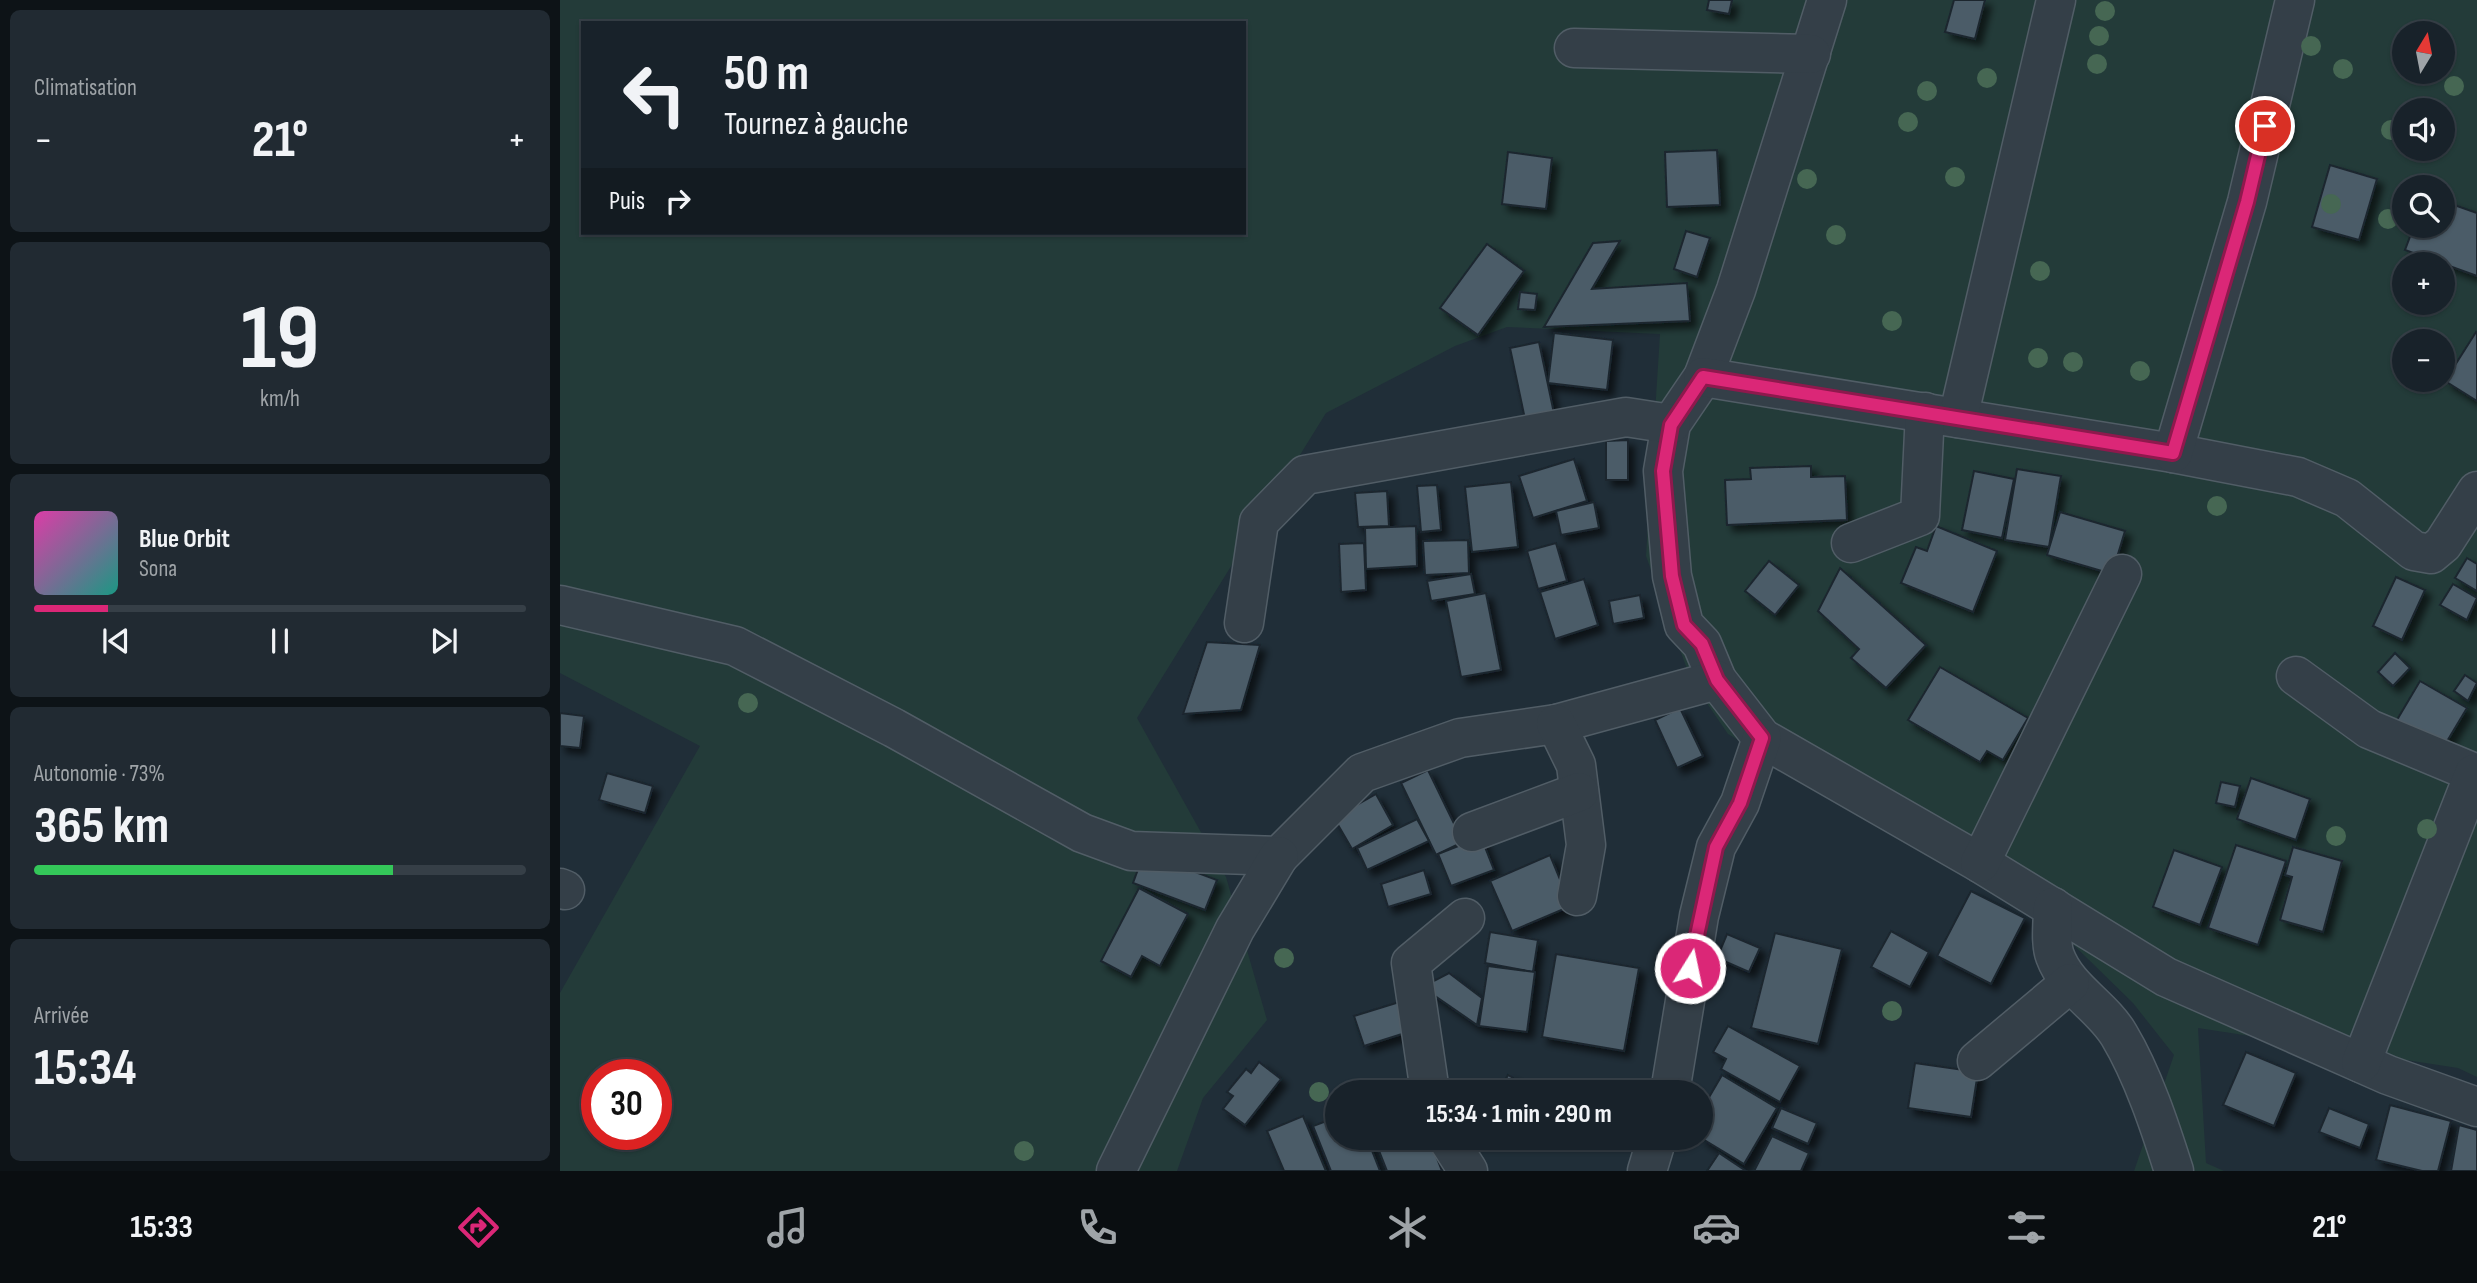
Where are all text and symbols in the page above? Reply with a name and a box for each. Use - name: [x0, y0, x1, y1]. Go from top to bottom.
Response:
- north arrow: [2392, 21, 2455, 84]
- map controls: [2392, 21, 2455, 392]
- text: 50 m: [724, 45, 809, 104]
- icon: left: [609, 49, 700, 140]
- text: Climatisation: [34, 74, 137, 102]
- pin: [2235, 96, 2295, 156]
- button: sound: [2392, 98, 2455, 161]
- text: Tournez à gauche: [724, 105, 909, 144]
- icon: arrive: [2246, 107, 2284, 145]
- text: 21°: [252, 109, 308, 172]
- text: −: [34, 118, 53, 163]
- text: +: [507, 118, 526, 163]
- button: search: [2392, 175, 2455, 238]
- icon: right: [659, 182, 697, 220]
- text: Puis: [609, 186, 645, 217]
- button: +: [2392, 252, 2455, 315]
- text: 19: [241, 285, 319, 394]
- button: −: [2392, 329, 2455, 392]
- text: km/h: [260, 385, 300, 413]
- text: Blue Orbit: [139, 524, 230, 555]
- text: Sona: [139, 555, 177, 583]
- icon: previous: [97, 622, 135, 660]
- icon: pause: [261, 622, 299, 660]
- icon: next: [425, 622, 463, 660]
- text: Autonomie · 73%: [34, 760, 165, 788]
- text: 365 km: [34, 795, 169, 858]
- position arrow: [1653, 931, 1727, 1005]
- text: Arrivée: [34, 1002, 89, 1030]
- text: 15:34: [34, 1037, 136, 1100]
- speed limit sign: 30: [581, 1059, 672, 1150]
- text: 15:34 · 1 min · 290 m: [1426, 1099, 1612, 1130]
- icon: directions: [454, 1203, 503, 1252]
- icon: music: [763, 1203, 812, 1252]
- icon: phone: [1073, 1203, 1122, 1252]
- icon: climate: [1383, 1203, 1432, 1252]
- icon: car: [1692, 1203, 1741, 1252]
- icon: filters: [2002, 1203, 2051, 1252]
- text: 15:33: [130, 1208, 193, 1247]
- text: 21°: [2312, 1208, 2347, 1247]

